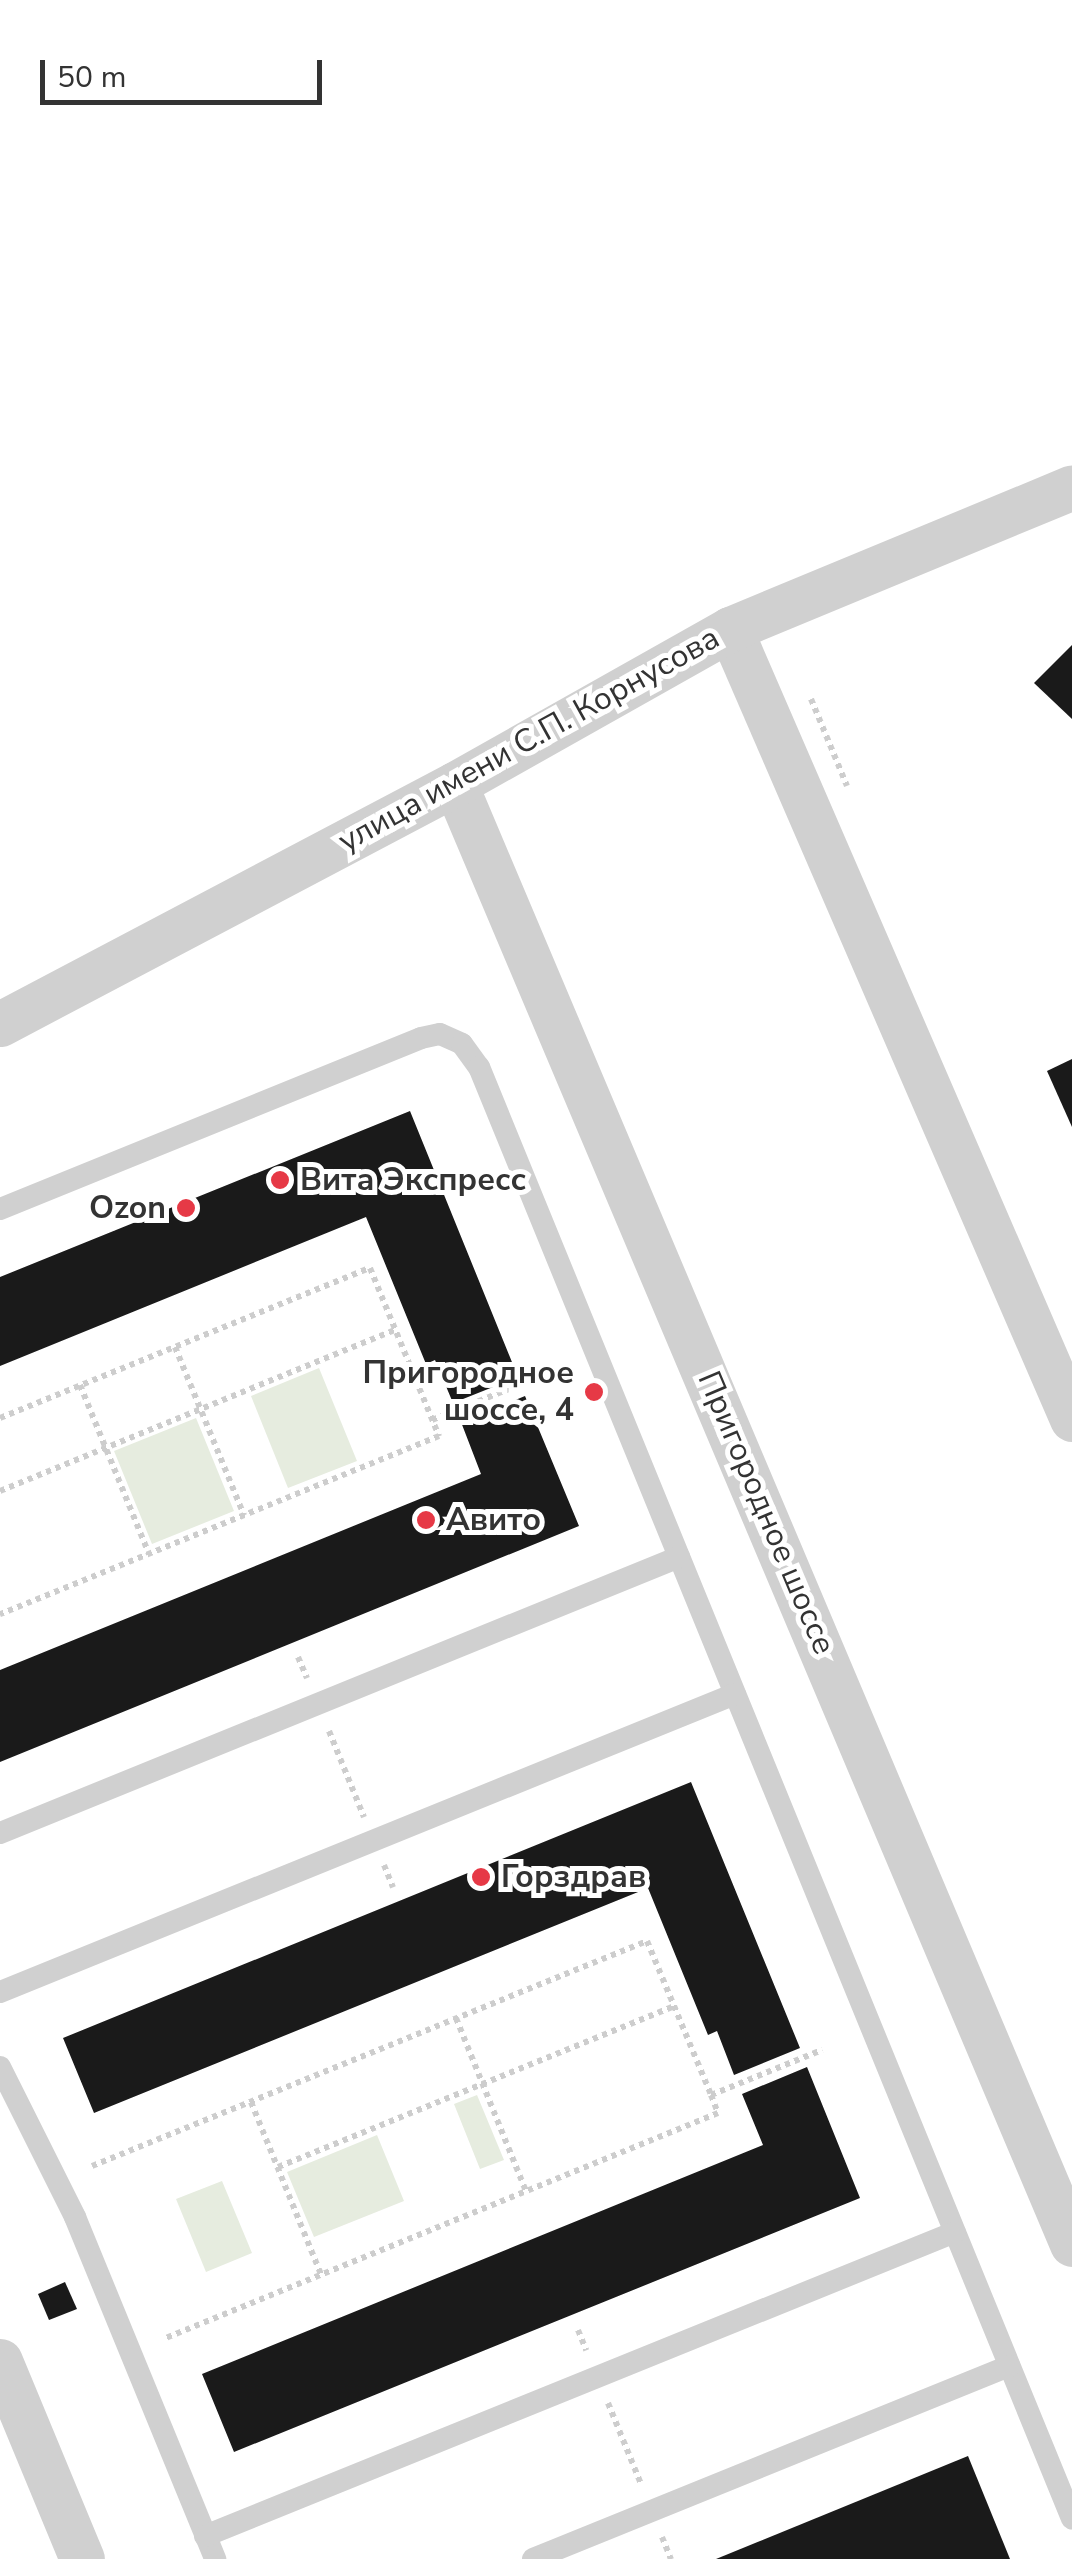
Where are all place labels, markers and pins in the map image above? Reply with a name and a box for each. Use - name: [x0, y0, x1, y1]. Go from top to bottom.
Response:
- place label: Вита Экспресс: [300, 1161, 526, 1199]
- marker: Вита Экспресс: [269, 1169, 291, 1191]
- place label: Ozon: [89, 1189, 166, 1227]
- marker: Ozon: [175, 1197, 197, 1219]
- place label: Пригородное шоссе, 4: [363, 1355, 574, 1430]
- marker: Пригородное шоссе, 4: [583, 1381, 605, 1403]
- place label: Авито: [446, 1501, 541, 1539]
- marker: Авито: [415, 1509, 437, 1531]
- place label: Горздрав: [501, 1858, 646, 1896]
- marker: Горздрав: [470, 1866, 492, 1888]

